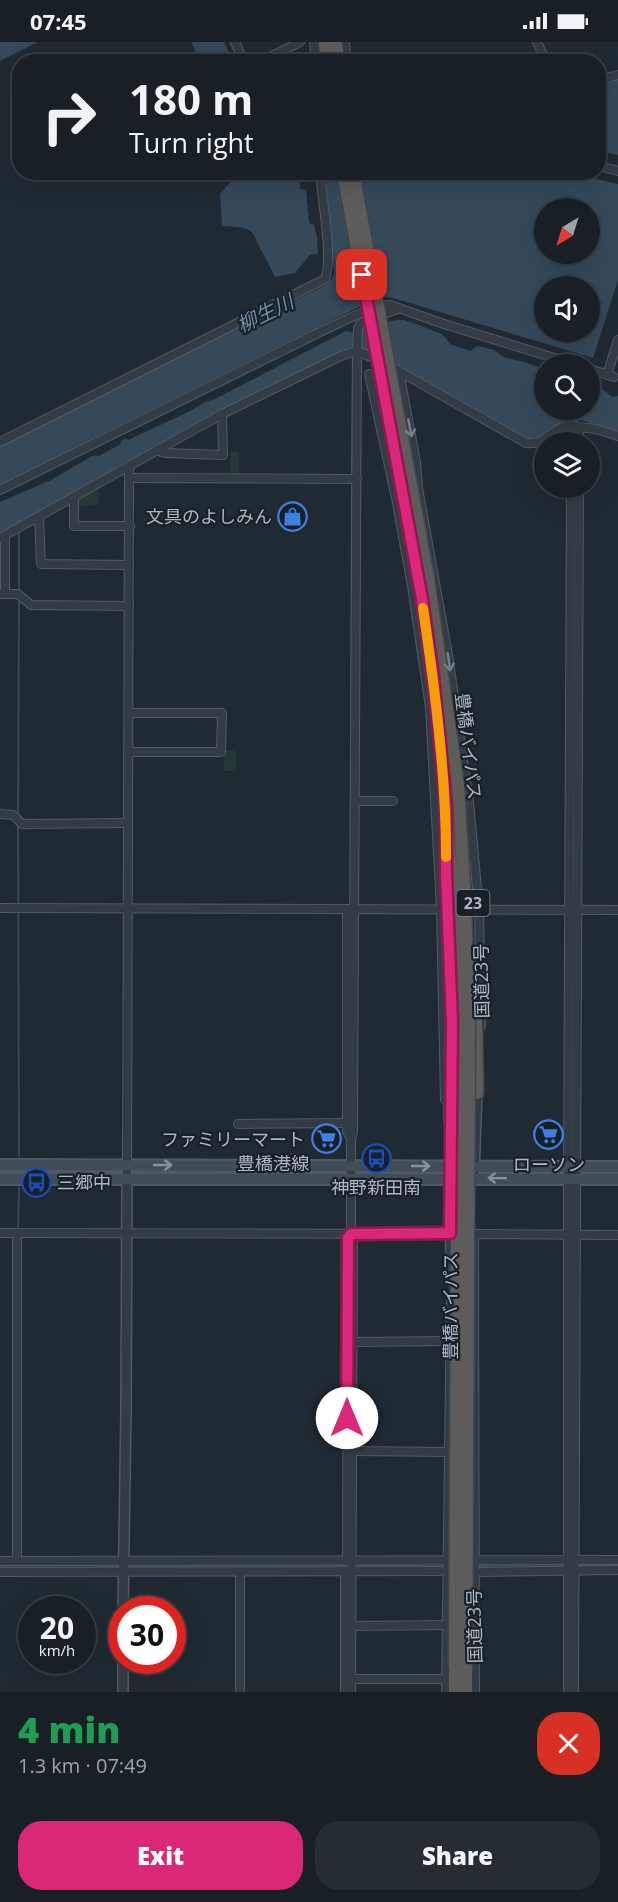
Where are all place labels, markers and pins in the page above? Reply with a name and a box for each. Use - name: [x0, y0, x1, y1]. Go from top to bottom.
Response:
- pin: [336, 249, 387, 300]
- shop icon: 文具のよしみん: [277, 500, 309, 532]
- place label: 文具のよしみん: [146, 504, 272, 528]
- supermarket icon: ローソン: [533, 1119, 565, 1151]
- supermarket icon: ファミリーマート: [310, 1123, 342, 1155]
- place label: ファミリーマート: [161, 1127, 305, 1151]
- bus stop icon: 神野新田南: [360, 1142, 392, 1174]
- place label: ローソン: [513, 1152, 585, 1176]
- bus stop icon: 三郷中: [20, 1166, 52, 1198]
- place label: 三郷中: [57, 1170, 111, 1194]
- place label: 神野新田南: [331, 1175, 421, 1199]

